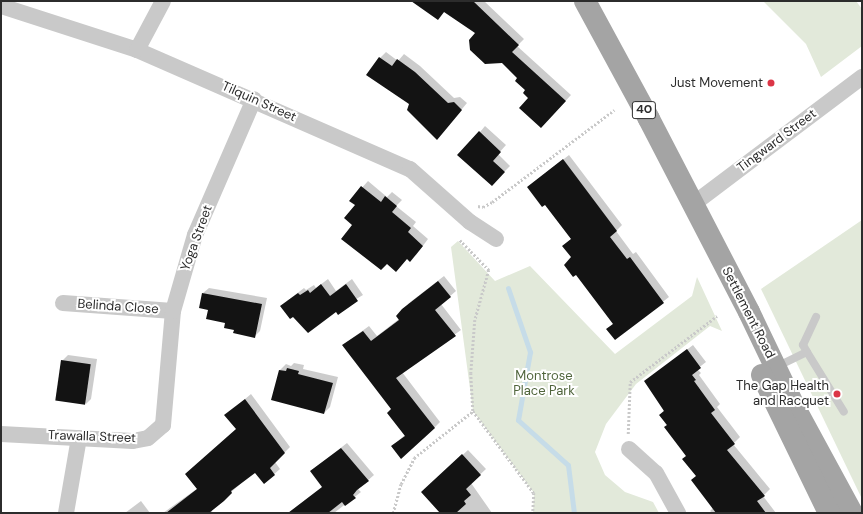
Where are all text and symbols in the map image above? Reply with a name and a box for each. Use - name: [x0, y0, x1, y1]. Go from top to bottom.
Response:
- place label: Just Movement: [670, 75, 763, 91]
- marker: Just Movement: [766, 78, 776, 88]
- street label: Tilquin Street: [219, 79, 299, 125]
- road number: 40: [631, 100, 657, 120]
- street label: Tingward Street: [734, 106, 820, 176]
- street label: Yoga Street: [178, 203, 216, 273]
- street label: Settlement Road: [718, 265, 778, 361]
- street label: Belinda Close: [77, 296, 159, 318]
- park label: Montrose Place Park: [513, 369, 575, 400]
- place label: The Gap Health and Racquet: [736, 379, 829, 410]
- marker: The Gap Health and Racquet: [832, 389, 842, 399]
- street label: Trawalla Street: [48, 428, 136, 446]

